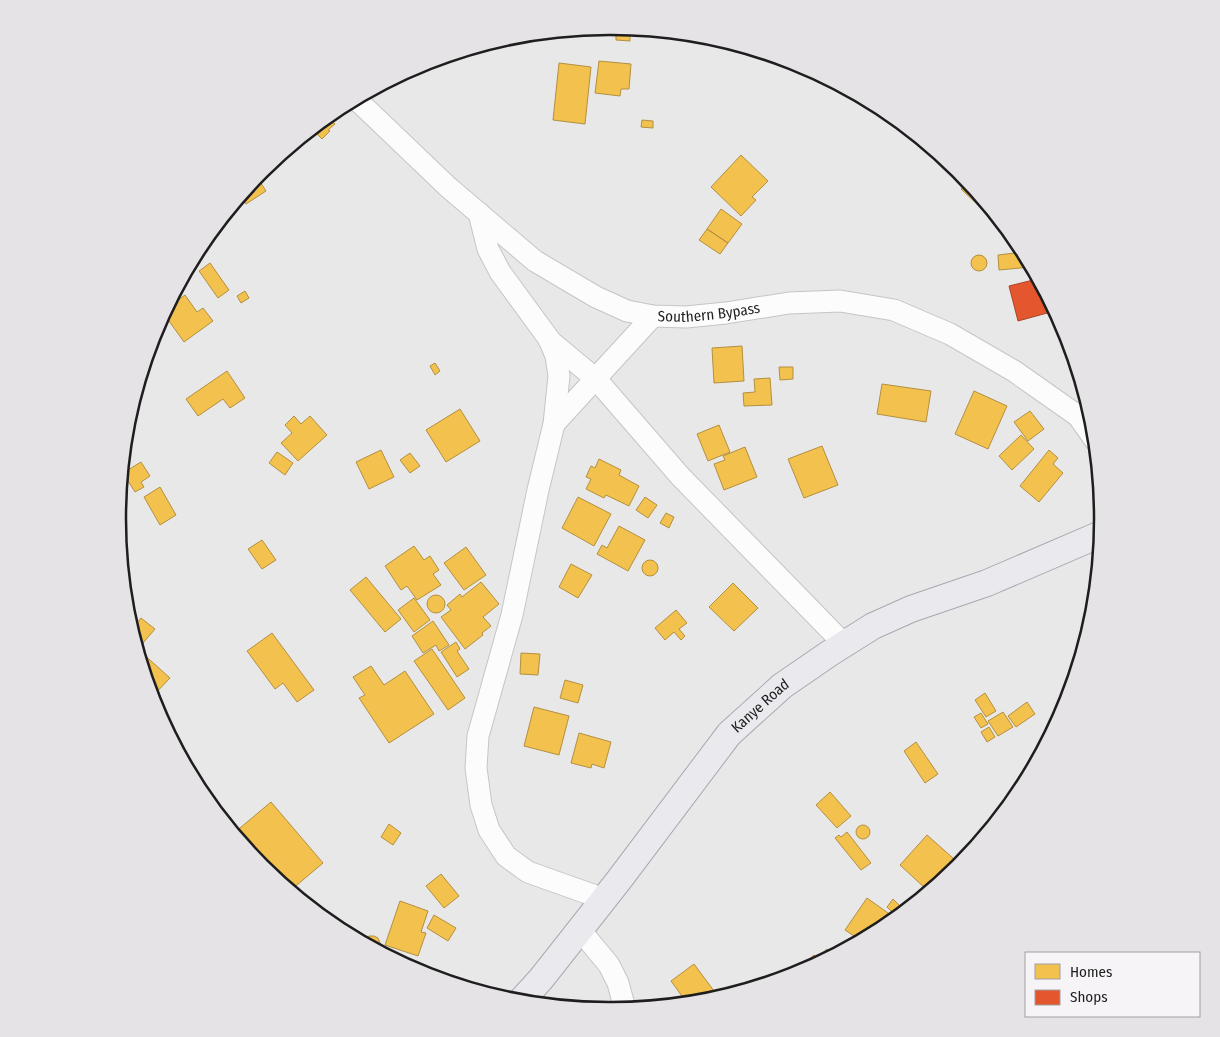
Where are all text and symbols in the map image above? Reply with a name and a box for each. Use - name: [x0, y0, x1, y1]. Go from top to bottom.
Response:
- street label: Southern Bypass: [657, 299, 761, 326]
- street label: Kanye Road: [728, 675, 792, 737]
- legend: [1025, 952, 1200, 1017]
- text: Homes: [1070, 963, 1112, 981]
- text: Shops: [1070, 988, 1108, 1006]

